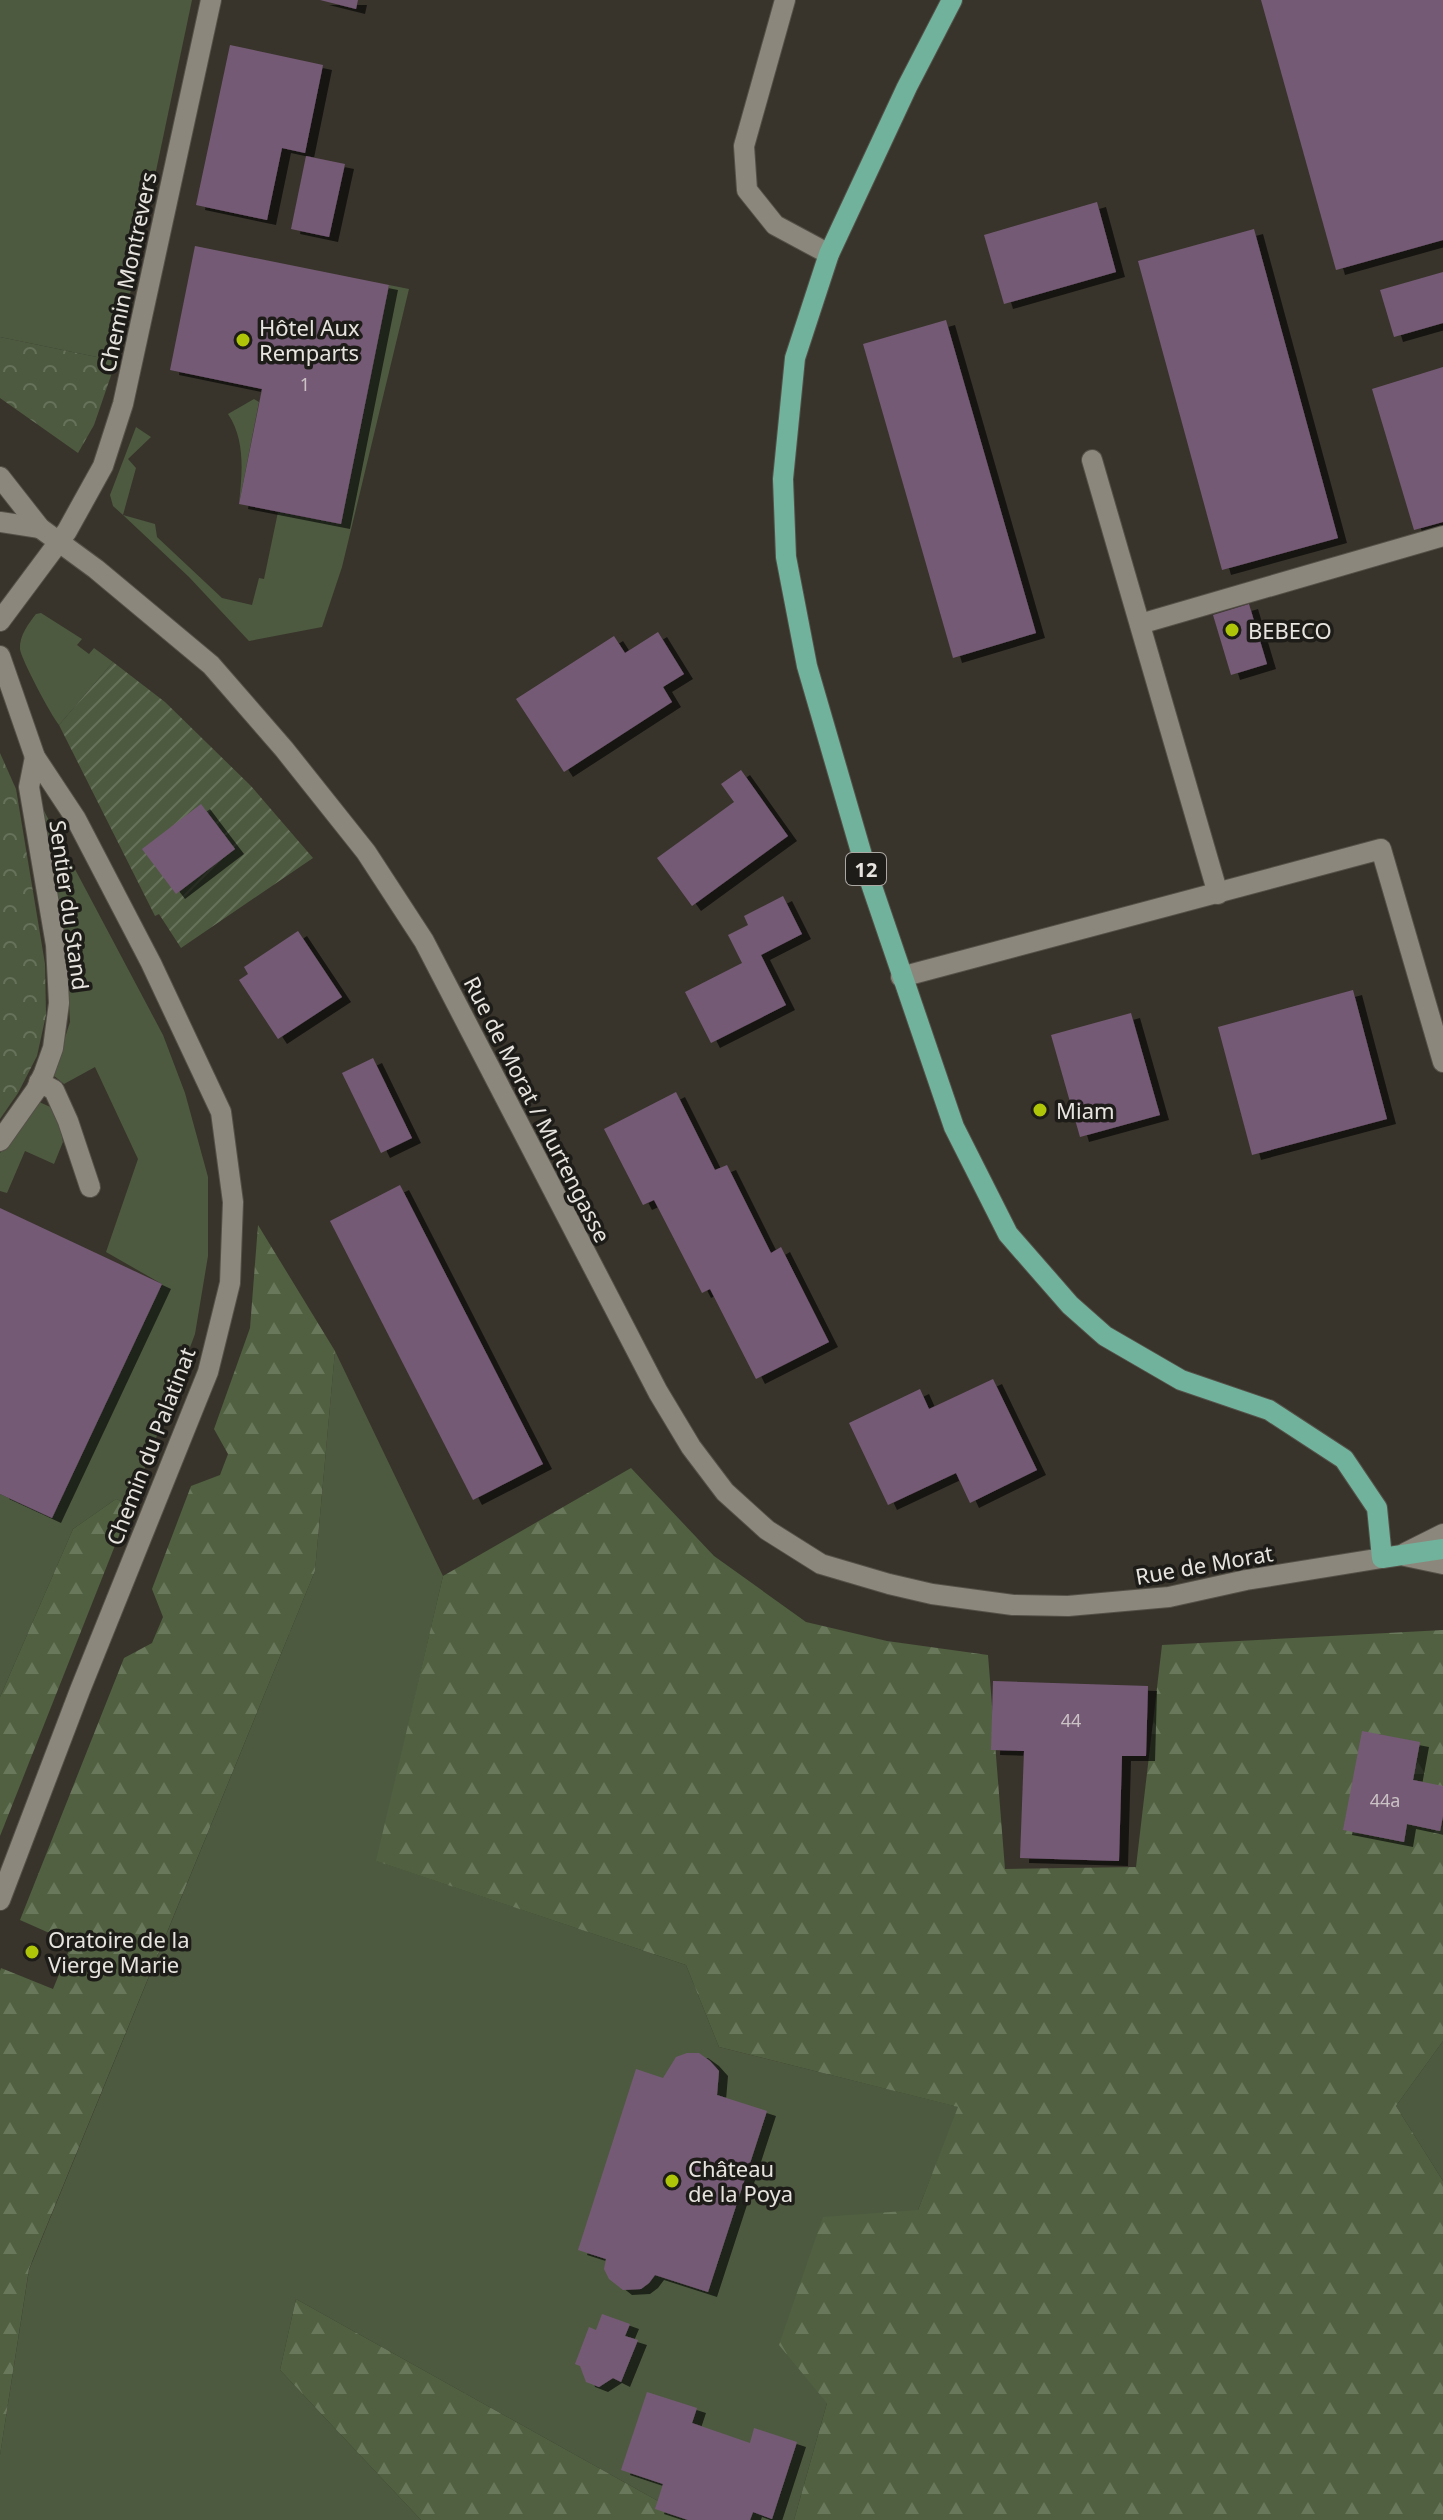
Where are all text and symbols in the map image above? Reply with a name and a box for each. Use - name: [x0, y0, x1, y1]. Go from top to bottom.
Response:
- street label: Chemin Montrevers: [91, 169, 163, 375]
- place label: Hôtel Aux Remparts: [259, 312, 360, 367]
- marker: Hôtel Aux Remparts: [234, 331, 252, 349]
- house number: 1: [300, 372, 310, 396]
- place label: BEBECO: [1248, 615, 1332, 645]
- marker: BEBECO: [1223, 621, 1241, 639]
- street label: Sentier du Stand: [43, 818, 97, 992]
- road number: 12: [846, 853, 886, 885]
- street label: Rue de Morat / Murtengasse: [458, 971, 618, 1247]
- place label: Miam: [1056, 1095, 1115, 1125]
- marker: Miam: [1031, 1101, 1049, 1119]
- street label: Chemin du Palatinat: [98, 1343, 202, 1549]
- street label: Rue de Morat: [1133, 1537, 1275, 1591]
- house number: 44: [1061, 1708, 1081, 1732]
- house number: 44a: [1370, 1788, 1400, 1812]
- place label: Oratoire de la Vierge Marie: [48, 1924, 190, 1979]
- marker: Oratoire de la Vierge Marie: [23, 1943, 41, 1961]
- place label: Château de la Poya: [688, 2153, 793, 2208]
- marker: Château de la Poya: [663, 2172, 681, 2190]

